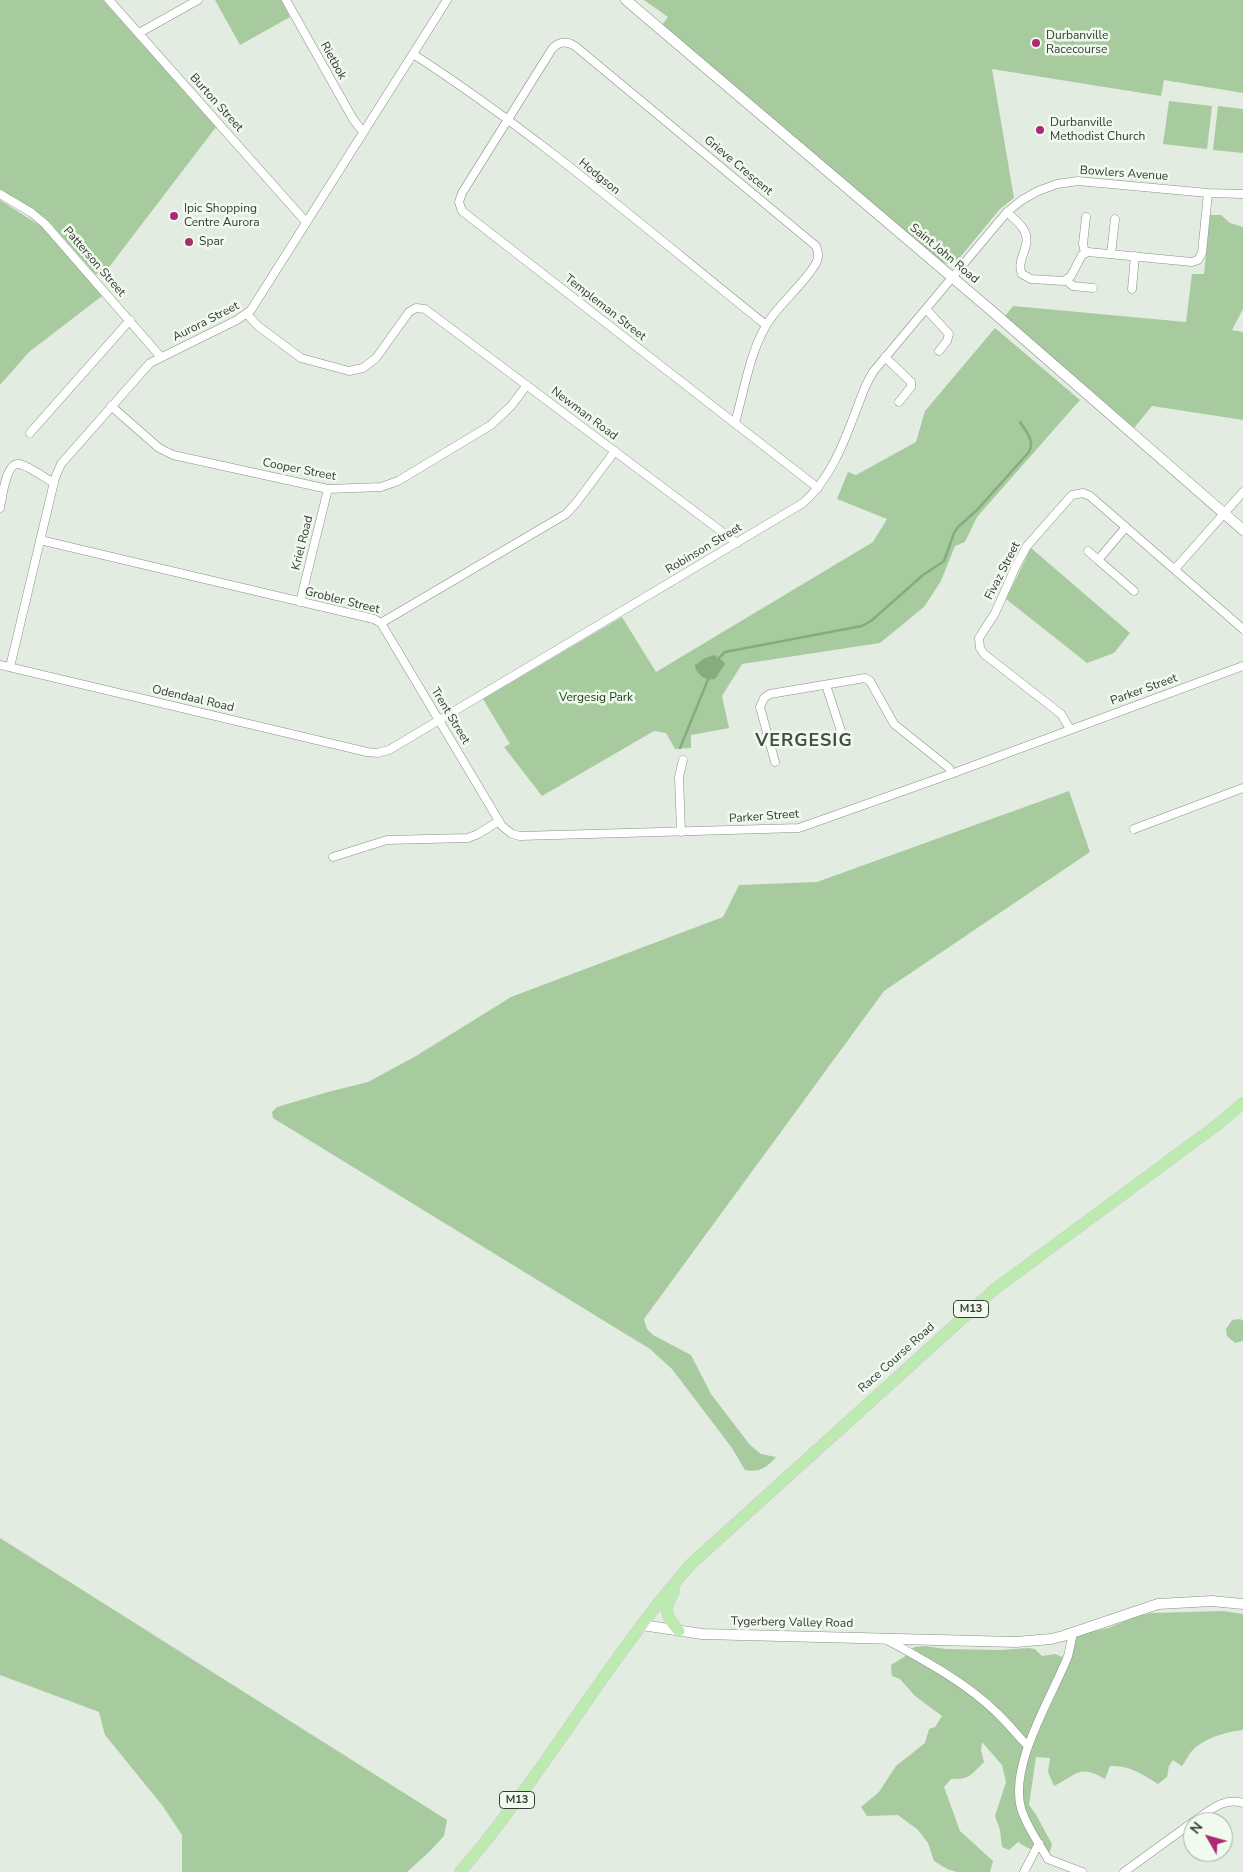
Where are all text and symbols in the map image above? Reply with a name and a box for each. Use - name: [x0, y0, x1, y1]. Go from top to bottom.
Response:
- place label: Durbanville Racecourse: [1046, 29, 1108, 57]
- marker: Durbanville Racecourse: [1030, 37, 1042, 49]
- street label: Rietbok: [317, 40, 349, 82]
- street label: Burton Street: [186, 71, 246, 135]
- place label: Durbanville Methodist Church: [1050, 116, 1145, 144]
- marker: Durbanville Methodist Church: [1034, 124, 1046, 136]
- street label: Grieve Crescent: [701, 133, 775, 199]
- street label: Hodgson: [575, 156, 623, 198]
- street label: Bowlers Avenue: [1079, 164, 1169, 184]
- place label: Ipic Shopping Centre Aurora: [184, 202, 260, 230]
- marker: Ipic Shopping Centre Aurora: [168, 210, 180, 222]
- street label: Saint John Road: [907, 221, 981, 287]
- street label: Patterson Street: [60, 224, 128, 300]
- place label: Spar: [199, 235, 224, 249]
- marker: Spar: [183, 236, 195, 248]
- street label: Templeman Street: [562, 272, 648, 344]
- street label: Aurora Street: [170, 299, 242, 345]
- street label: Newman Road: [548, 384, 620, 444]
- street label: Cooper Street: [261, 456, 337, 484]
- street label: Kriel Road: [289, 514, 317, 572]
- street label: Robinson Street: [663, 521, 745, 577]
- street label: Fivaz Street: [982, 540, 1024, 602]
- street label: Grobler Street: [303, 585, 381, 617]
- street label: Parker Street: [1108, 671, 1180, 709]
- street label: Odendaal Road: [151, 683, 235, 715]
- street label: Trent Street: [427, 685, 473, 747]
- park label: Vergesig Park: [559, 691, 633, 705]
- district label: VERGESIG: [754, 731, 854, 753]
- street label: Parker Street: [728, 807, 800, 827]
- road number: M13: [954, 1300, 988, 1318]
- street label: Race Course Road: [856, 1320, 938, 1396]
- street label: Tygerberg Valley Road: [731, 1615, 853, 1631]
- road number: M13: [500, 1792, 534, 1808]
- north arrow: [1183, 1812, 1233, 1862]
- text: N: [1186, 1818, 1207, 1838]

